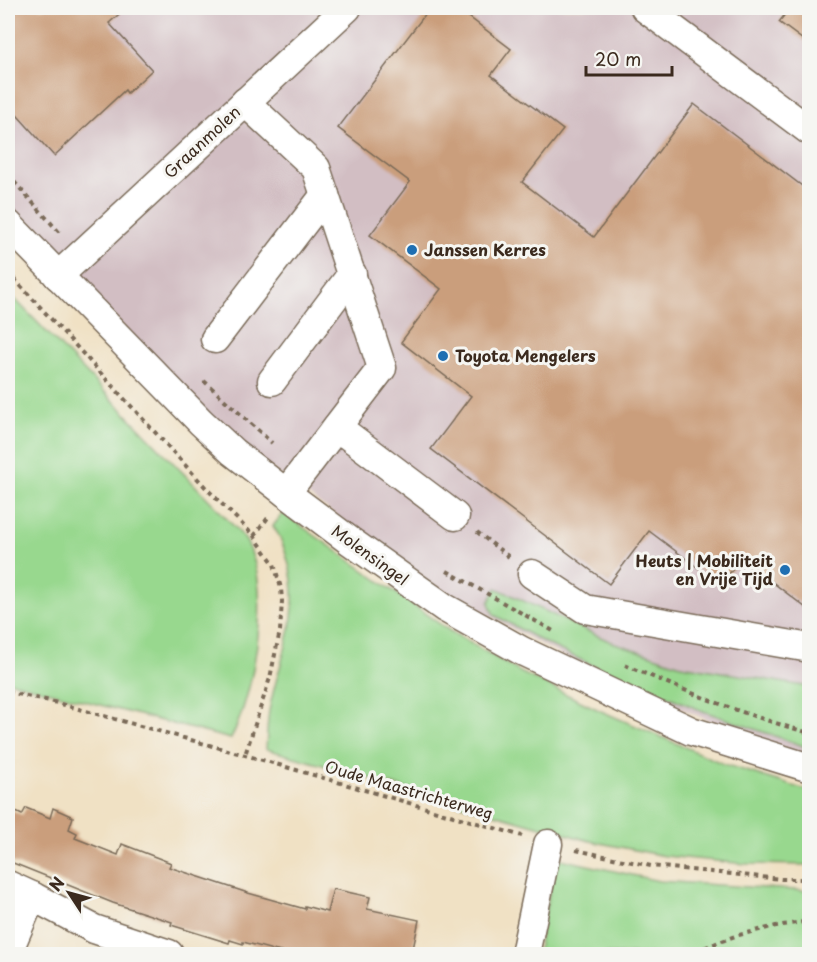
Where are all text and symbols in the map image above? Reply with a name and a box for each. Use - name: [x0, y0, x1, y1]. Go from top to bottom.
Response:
- scale bar: [586, 39, 672, 77]
- text: 20 m: [595, 45, 641, 72]
- street label: Graanmolen: [158, 99, 245, 183]
- place label: Janssen Kerres: [424, 237, 546, 261]
- marker: Janssen Kerres: [405, 243, 419, 257]
- place label: Toyota Mengelers: [455, 343, 596, 367]
- marker: Toyota Mengelers: [436, 349, 450, 363]
- street label: Molensingel: [327, 518, 414, 590]
- place label: Heuts | Mobiliteit en Vrije Tijd: [636, 548, 773, 590]
- marker: Heuts | Mobiliteit en Vrije Tijd: [778, 563, 792, 577]
- street label: Oude Maastrichterweg: [322, 754, 496, 825]
- north arrow: [39, 863, 99, 923]
- text: N: [43, 871, 69, 896]

